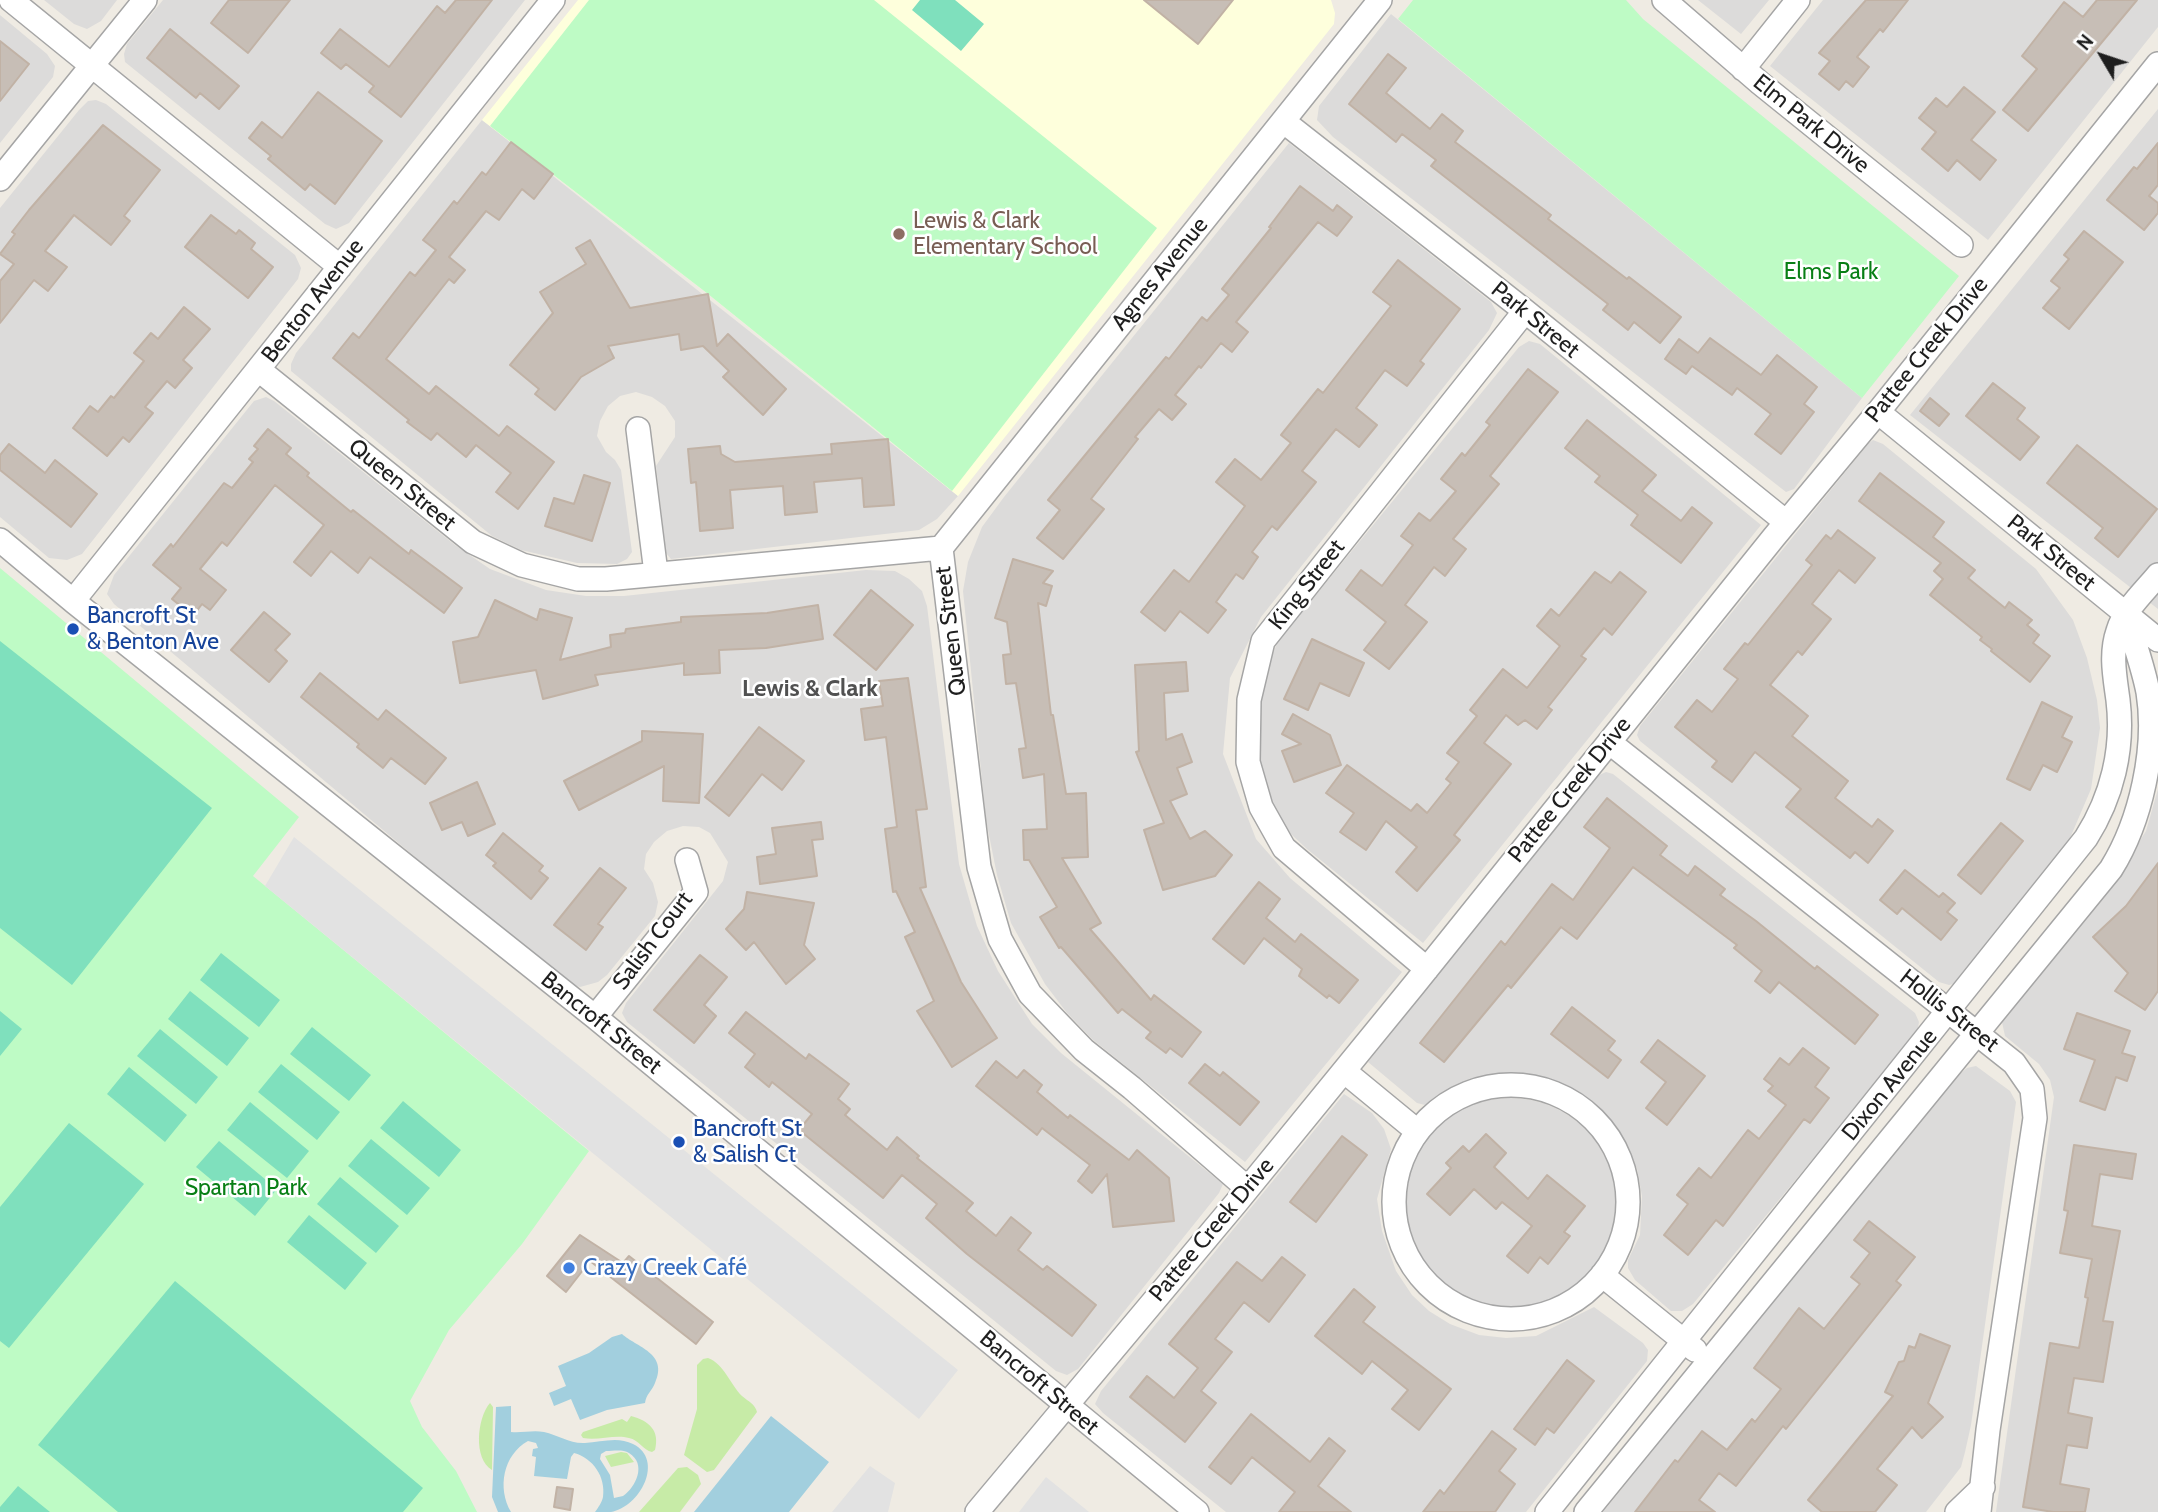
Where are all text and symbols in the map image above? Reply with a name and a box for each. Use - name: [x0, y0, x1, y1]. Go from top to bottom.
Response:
- north arrow: [2067, 21, 2137, 91]
- text: N: [2072, 30, 2098, 55]
- street label: Elm Park Drive: [1747, 69, 1875, 179]
- place label: Lewis & Clark Elementary School: [913, 207, 1097, 261]
- street label: Agnes Avenue: [1106, 212, 1214, 336]
- marker: Lewis & Clark Elementary School: [891, 226, 907, 242]
- street label: Benton Avenue: [256, 234, 370, 368]
- park label: Elms Park: [1784, 258, 1878, 286]
- street label: Pattee Creek Drive: [1860, 272, 1994, 428]
- street label: Park Street: [1485, 276, 1585, 364]
- street label: Queen Street: [343, 433, 461, 537]
- street label: Park Street: [2001, 509, 2101, 597]
- street label: King Street: [1263, 534, 1351, 636]
- street label: Queen Street: [929, 565, 973, 697]
- place label: Bancroft St & Benton Ave: [87, 602, 219, 656]
- marker: Bancroft St & Benton Ave: [65, 621, 81, 637]
- district label: Lewis & Clark: [742, 675, 878, 703]
- street label: Pattee Creek Drive: [1503, 712, 1637, 868]
- street label: Salish Court: [607, 887, 699, 995]
- street label: Hollis Street: [1894, 964, 2004, 1058]
- street label: Bancroft Street: [535, 966, 667, 1080]
- street label: Dixon Avenue: [1837, 1024, 1943, 1146]
- place label: Bancroft St & Salish Ct: [693, 1115, 802, 1169]
- marker: Bancroft St & Salish Ct: [671, 1134, 687, 1150]
- street label: Pattee Creek Drive: [1144, 1152, 1280, 1308]
- park label: Spartan Park: [185, 1174, 307, 1202]
- place label: Crazy Creek Café: [583, 1254, 747, 1282]
- marker: Crazy Creek Café: [561, 1260, 577, 1276]
- street label: Bancroft Street: [974, 1325, 1104, 1441]

